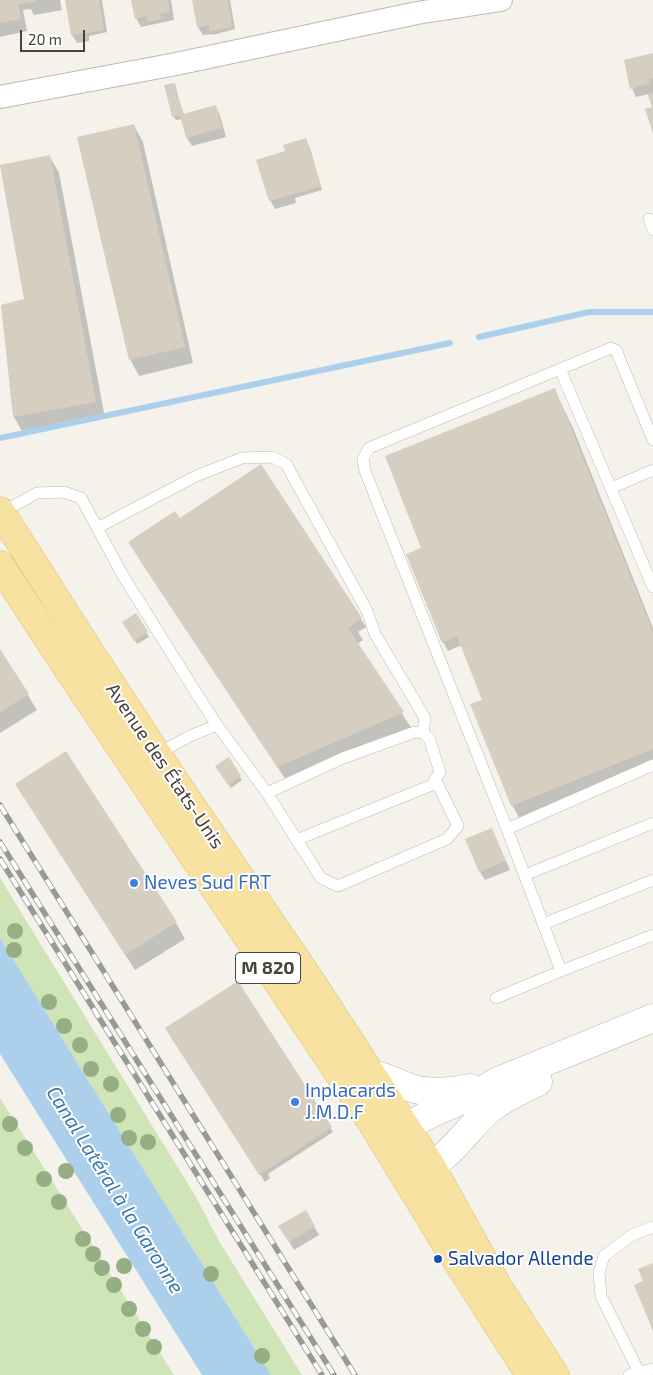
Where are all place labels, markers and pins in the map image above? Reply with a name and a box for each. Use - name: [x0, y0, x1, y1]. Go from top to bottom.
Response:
- place label: Neves Sud FRT: [144, 872, 271, 894]
- marker: Neves Sud FRT: [128, 877, 140, 889]
- place label: Inplacards J.M.D.F: [305, 1080, 396, 1124]
- marker: Inplacards J.M.D.F: [289, 1096, 301, 1108]
- place label: Salvador Allende: [448, 1248, 594, 1270]
- marker: Salvador Allende: [432, 1253, 444, 1265]

